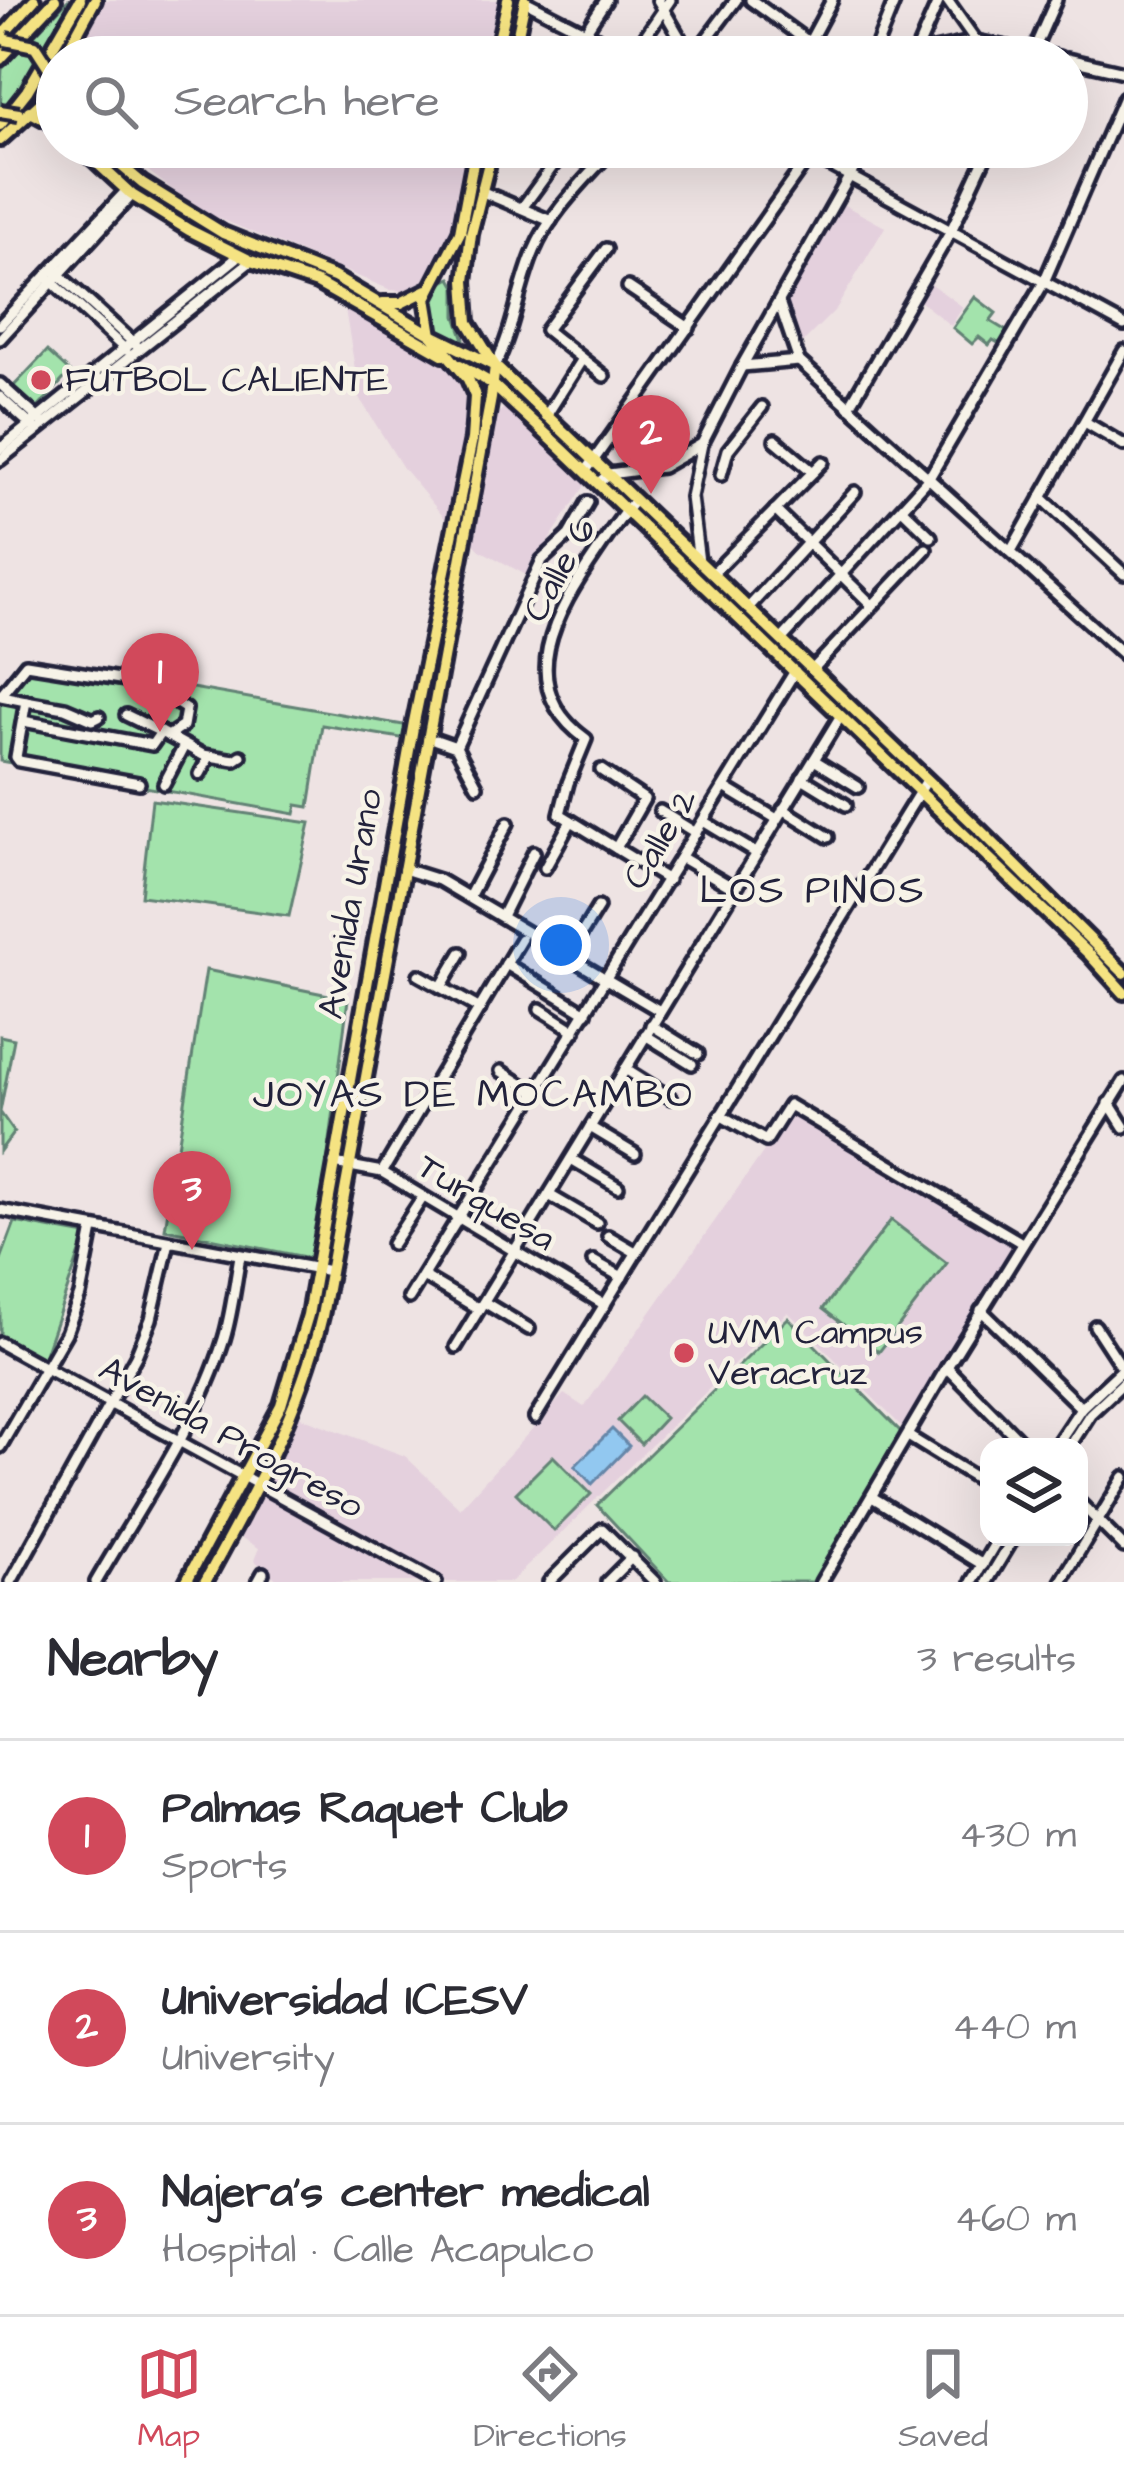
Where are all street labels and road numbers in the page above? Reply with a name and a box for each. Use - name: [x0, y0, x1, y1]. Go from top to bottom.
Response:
- street label: Calle 6: [511, 509, 609, 631]
- street label: Calle 2: [611, 779, 711, 899]
- street label: Avenida Urano: [306, 785, 396, 1023]
- street label: Turquesa: [407, 1142, 565, 1264]
- street label: Avenida Progreso: [89, 1344, 372, 1533]

